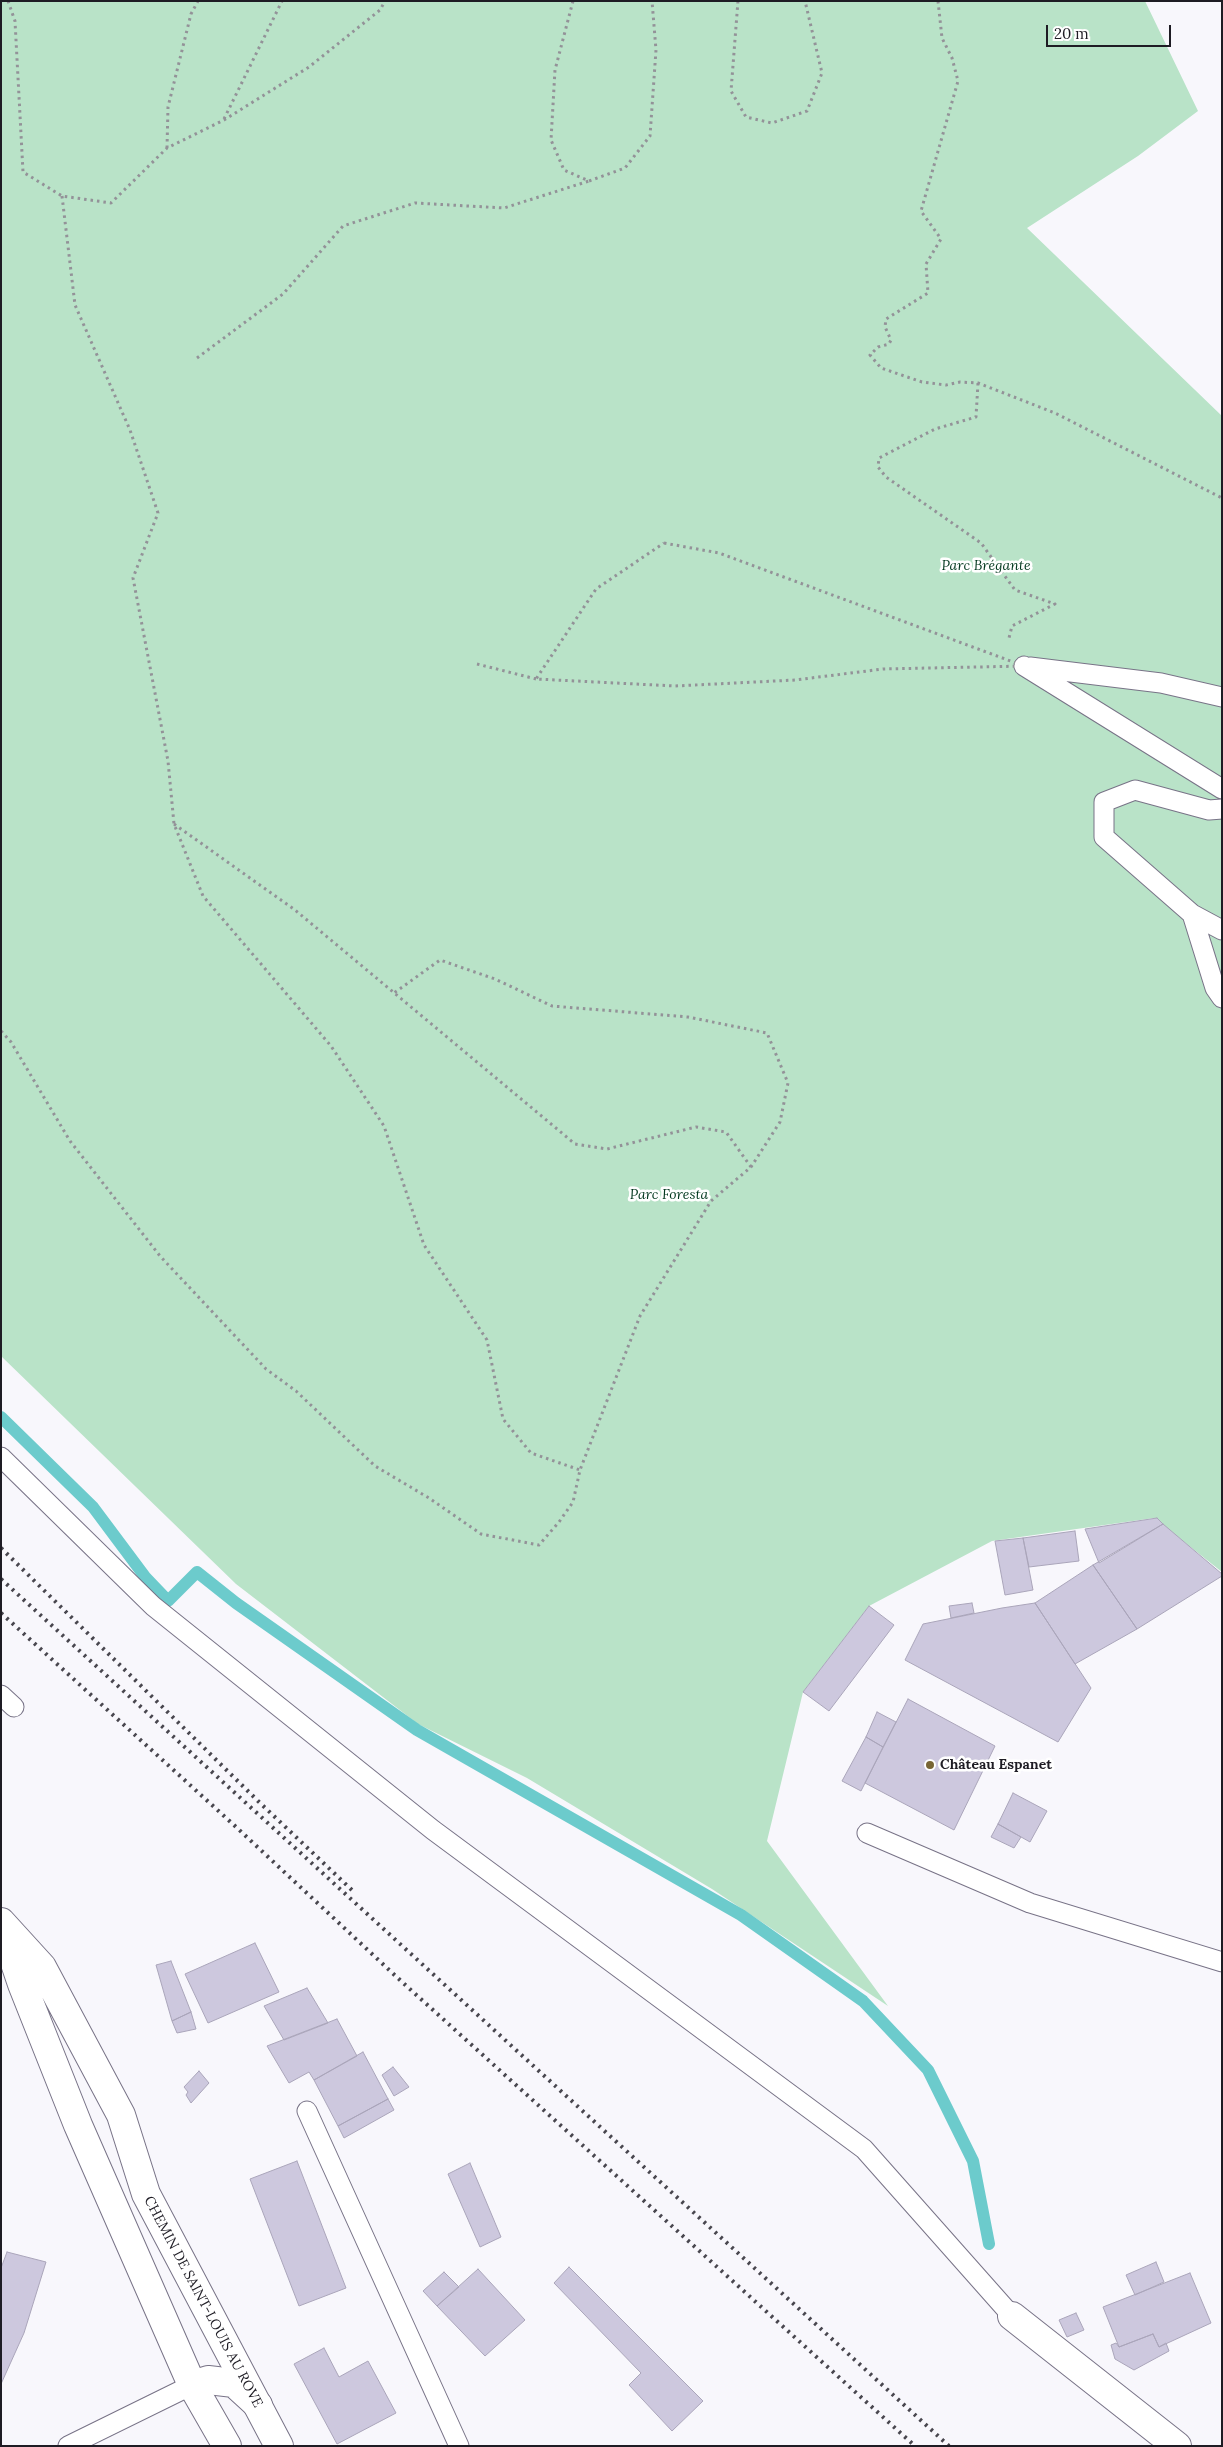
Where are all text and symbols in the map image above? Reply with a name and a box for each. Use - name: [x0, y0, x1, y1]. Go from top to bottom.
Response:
- scale bar: [1048, 15, 1173, 47]
- text: 20 m: [1054, 24, 1089, 43]
- park label: Parc Brégante: [941, 558, 1031, 574]
- park label: Parc Foresta: [630, 1187, 708, 1203]
- place label: Château Espanet: [940, 1757, 1052, 1773]
- marker: Château Espanet: [924, 1759, 936, 1771]
- street label: CHEMIN DE SAINT-LOUIS AU ROVE: [140, 2194, 266, 2410]

